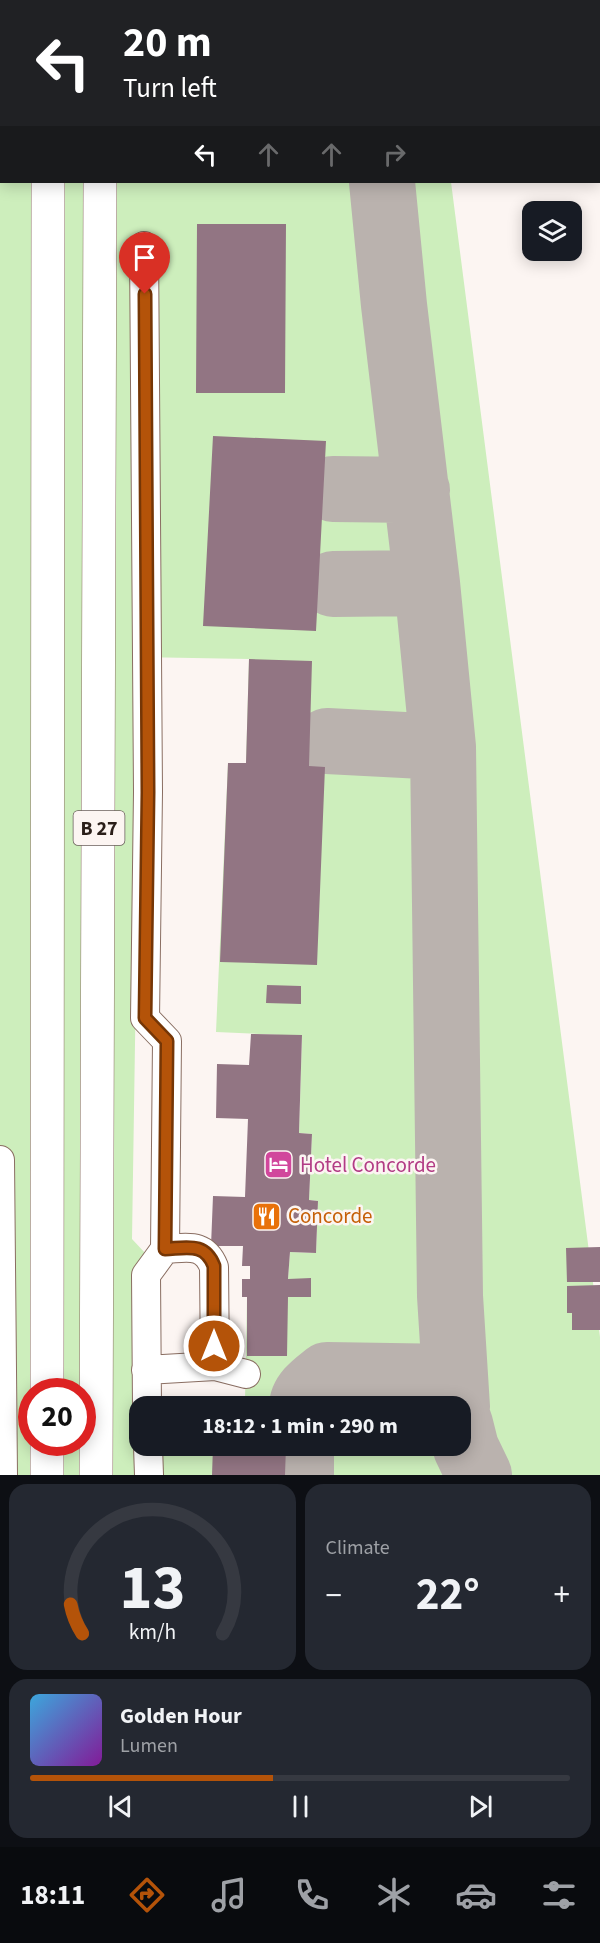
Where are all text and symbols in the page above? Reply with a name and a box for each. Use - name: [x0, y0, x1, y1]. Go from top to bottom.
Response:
- text: 20 m: [123, 13, 212, 73]
- icon: left: [24, 24, 102, 102]
- text: Turn left: [123, 69, 217, 108]
- icon: left: [189, 138, 222, 171]
- icon: ahead: [252, 138, 285, 171]
- icon: ahead: [315, 138, 348, 171]
- icon: right: [378, 138, 411, 171]
- map controls: [522, 201, 582, 261]
- button: layers: [522, 201, 582, 261]
- pin: [119, 232, 170, 294]
- icon: arrive: [128, 241, 161, 274]
- road number: B 27: [74, 811, 124, 845]
- hotel icon: Hotel Concorde: [263, 1149, 295, 1181]
- place label: Hotel Concorde: [300, 1150, 436, 1180]
- restaurant icon: Concorde: [251, 1200, 283, 1232]
- place label: Concorde: [288, 1201, 373, 1231]
- position arrow: [182, 1314, 246, 1378]
- speed limit sign: 20: [18, 1378, 96, 1456]
- text: 18:12 · 1 min · 290 m: [202, 1410, 398, 1442]
- text: Climate: [326, 1534, 390, 1562]
- text: 13: [119, 1544, 185, 1633]
- text: 22°: [416, 1563, 480, 1627]
- text: −: [326, 1572, 342, 1619]
- text: +: [554, 1572, 570, 1619]
- text: km/h: [128, 1617, 176, 1648]
- text: Golden Hour: [120, 1700, 242, 1732]
- text: Lumen: [120, 1732, 178, 1760]
- icon: previous: [104, 1790, 137, 1823]
- icon: pause: [284, 1790, 317, 1823]
- icon: next: [464, 1790, 497, 1823]
- icon: directions: [126, 1874, 168, 1916]
- icon: music: [208, 1874, 250, 1916]
- icon: phone: [291, 1874, 333, 1916]
- icon: climate: [373, 1874, 415, 1916]
- icon: car: [455, 1874, 497, 1916]
- icon: filters: [538, 1874, 580, 1916]
- text: 18:11: [20, 1876, 85, 1915]

